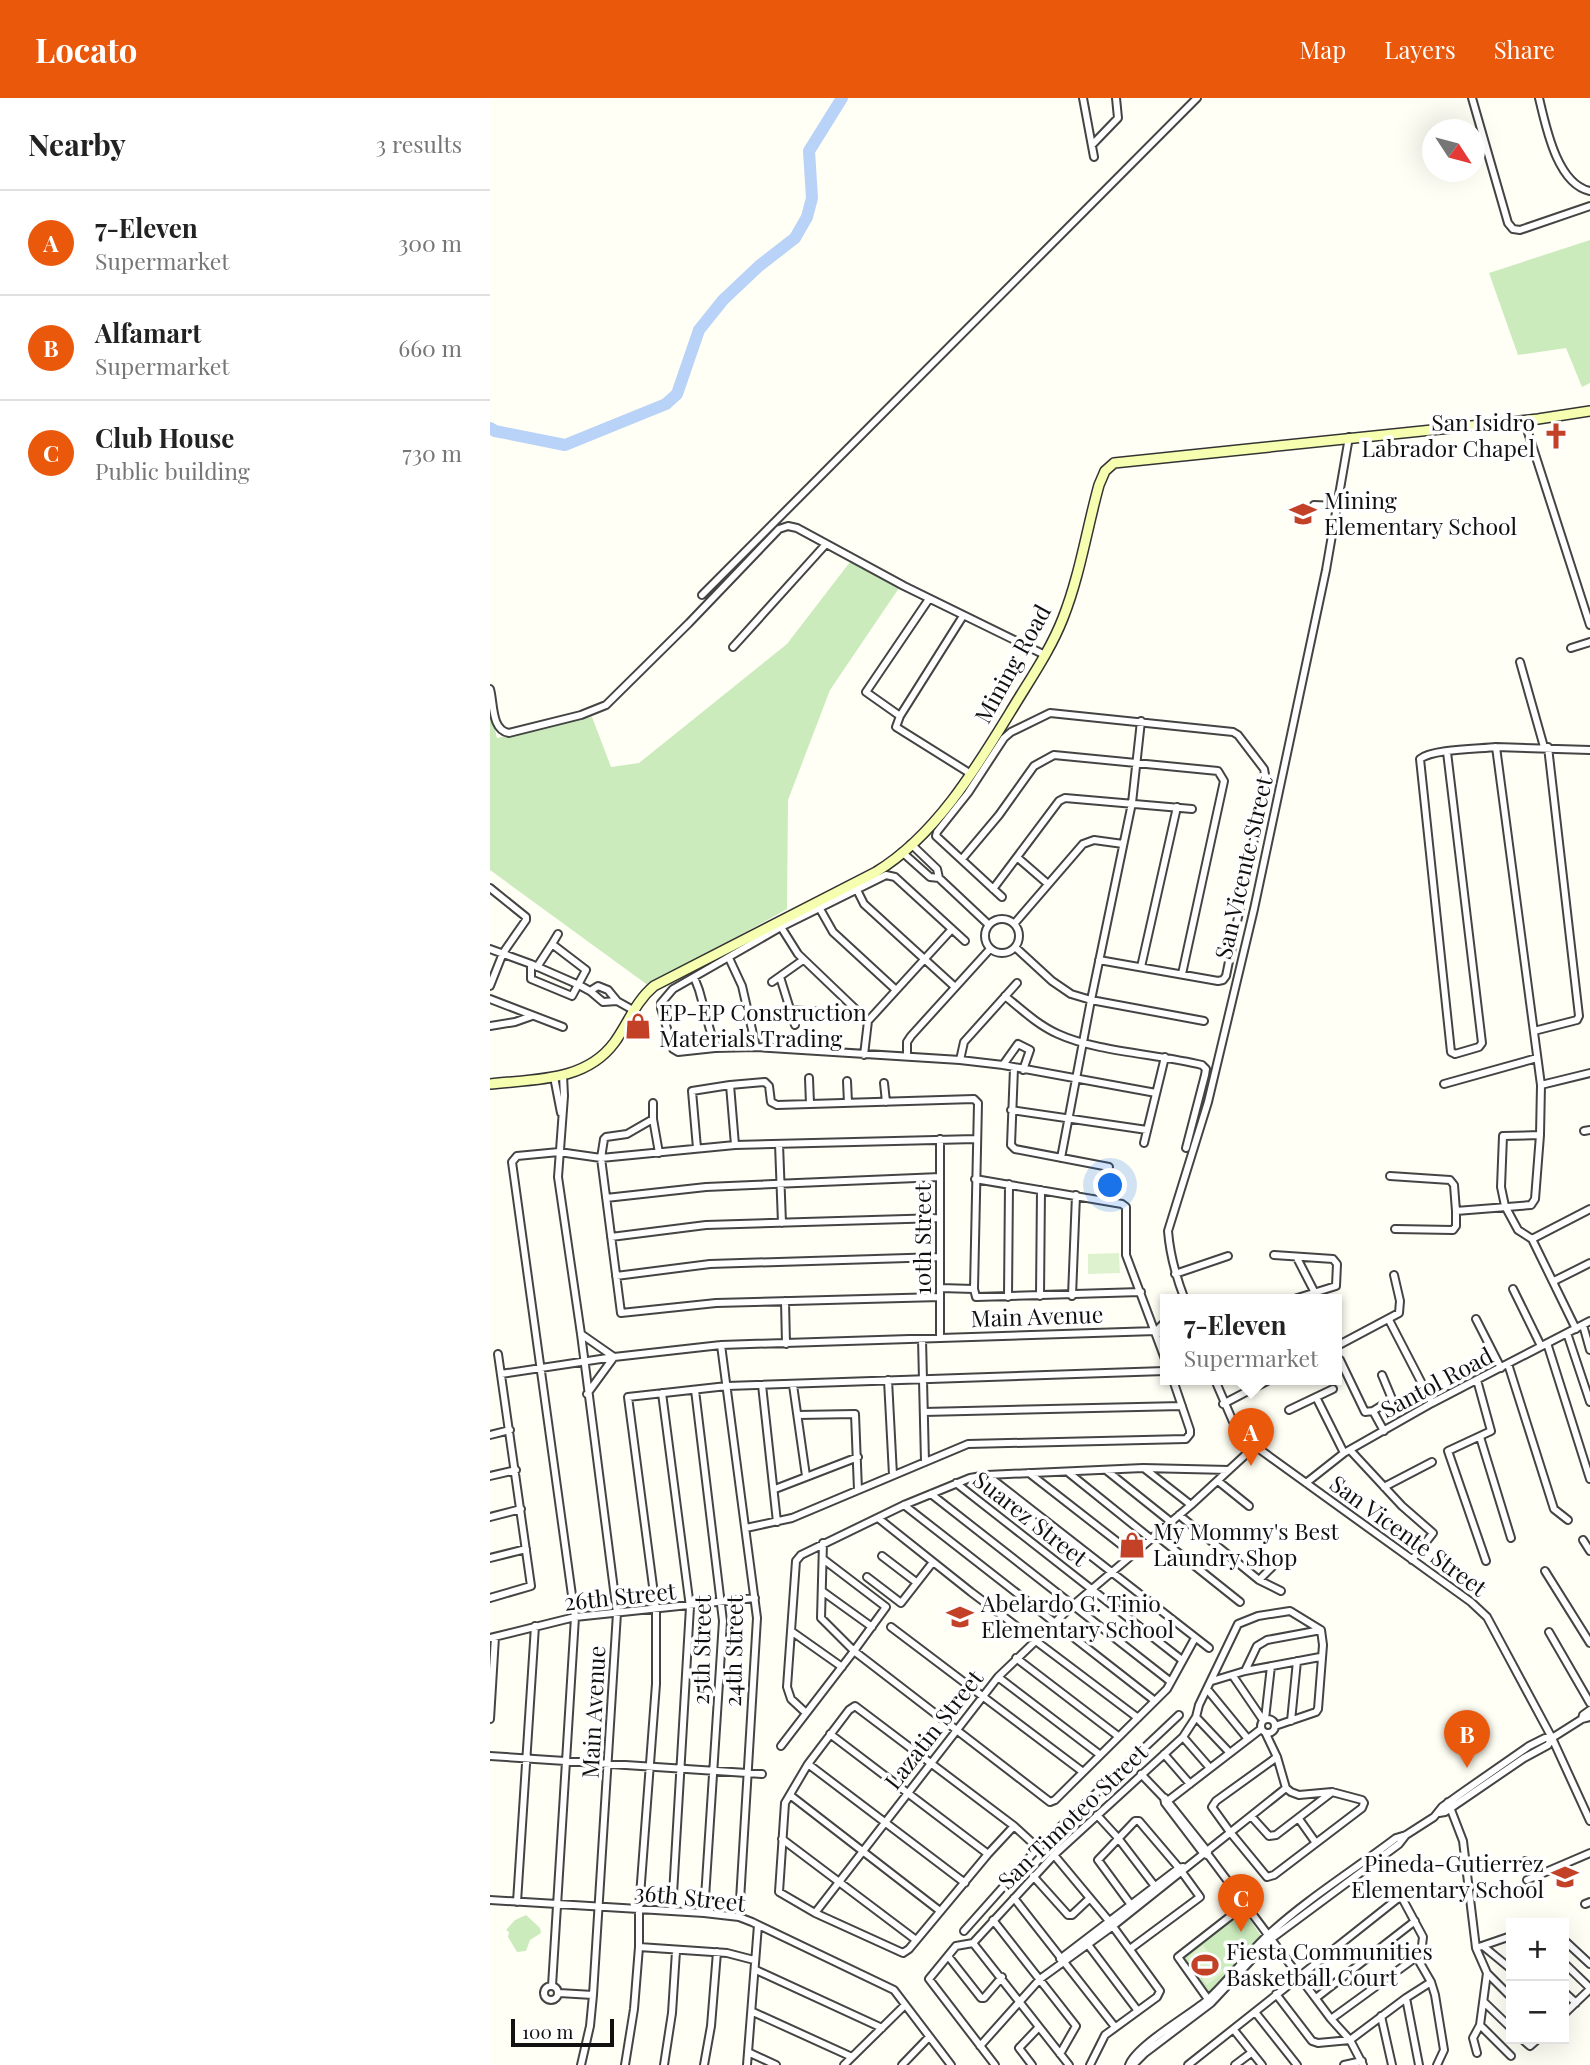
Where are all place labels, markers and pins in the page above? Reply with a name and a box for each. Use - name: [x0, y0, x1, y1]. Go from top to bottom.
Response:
- place label: San Isidro Labrador Chapel: [1362, 406, 1535, 463]
- church icon: San Isidro Labrador Chapel: [1541, 421, 1571, 451]
- place label: Mining Elementary School: [1324, 484, 1517, 541]
- school or university icon: Mining Elementary School: [1288, 499, 1318, 529]
- place label: EP-EP Construction Materials Trading: [659, 996, 867, 1053]
- shop icon: EP-EP Construction Materials Trading: [623, 1011, 653, 1041]
- pin: A: [1228, 1408, 1274, 1466]
- place label: My Mommy's Best Laundry Shop: [1153, 1515, 1339, 1572]
- shop icon: My Mommy's Best Laundry Shop: [1117, 1530, 1147, 1560]
- place label: Abelardo G. Tinio Elementary School: [980, 1587, 1174, 1644]
- school or university icon: Abelardo G. Tinio Elementary School: [945, 1602, 975, 1632]
- pin: B: [1444, 1710, 1490, 1768]
- place label: Pineda-Gutierrez Elementary School: [1351, 1847, 1544, 1904]
- school or university icon: Pineda-Gutierrez Elementary School: [1550, 1862, 1580, 1892]
- pin: C: [1218, 1874, 1264, 1932]
- place label: Fiesta Communities Basketball Court: [1226, 1935, 1433, 1992]
- sports icon: Fiesta Communities Basketball Court: [1190, 1950, 1220, 1980]

